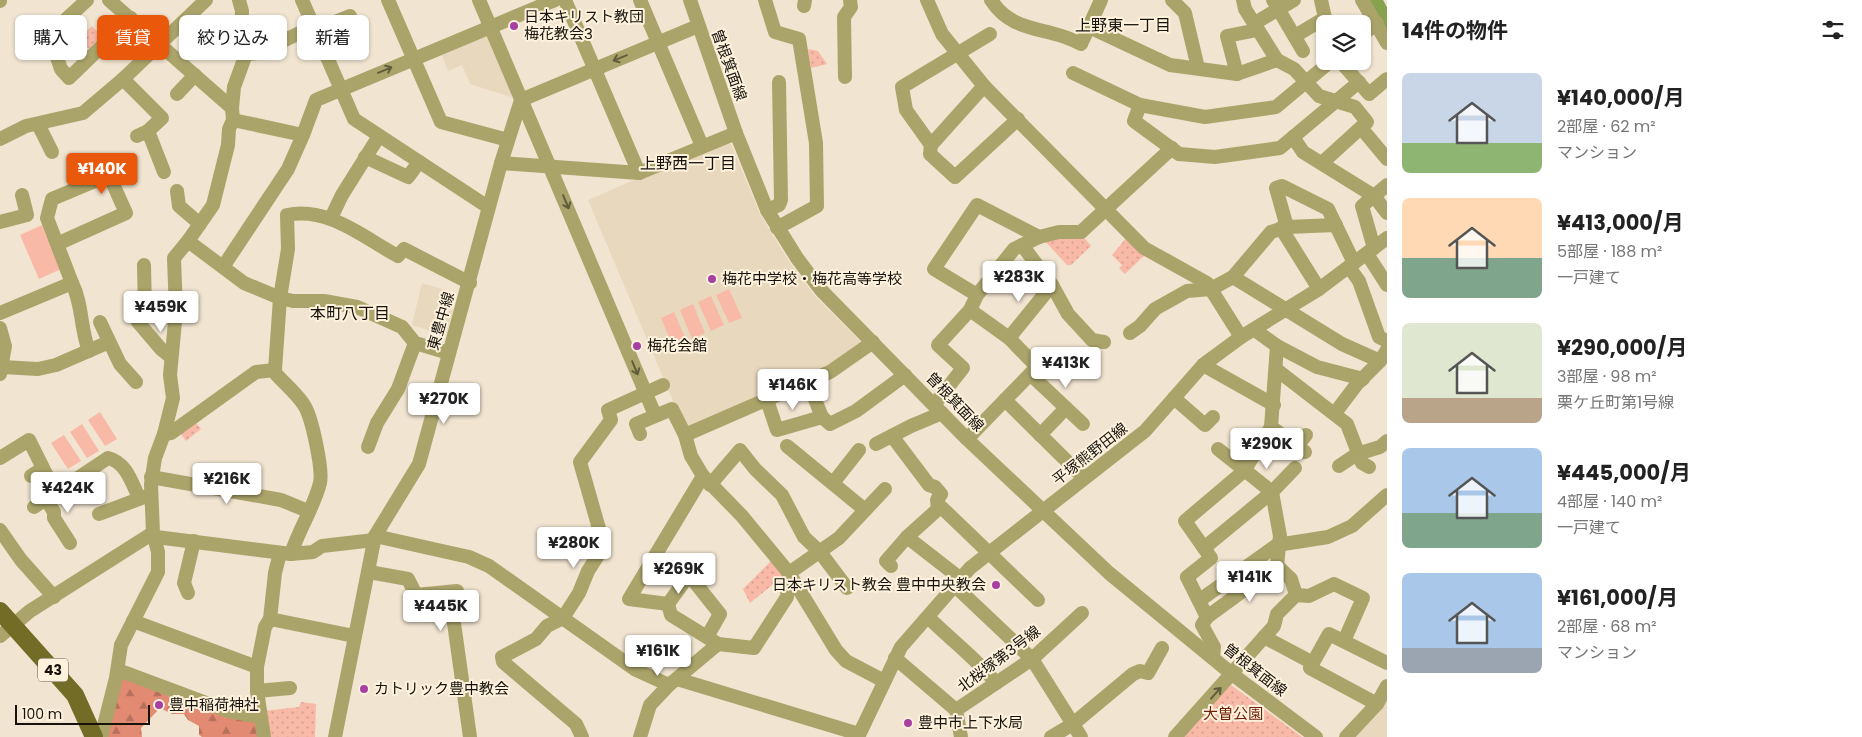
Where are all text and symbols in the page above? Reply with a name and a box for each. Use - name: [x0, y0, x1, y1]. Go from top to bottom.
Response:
- place label: 日本キリスト教団 梅花教会3: [524, 6, 644, 44]
- district label: 上野東一丁目: [1075, 14, 1171, 37]
- chip: 購入: [15, 15, 87, 60]
- chip: 賃貸: [97, 15, 169, 60]
- chip: 絞り込み: [179, 15, 287, 60]
- chip: 新着: [297, 15, 369, 60]
- map controls: [1316, 15, 1371, 70]
- button: layers: [1316, 15, 1371, 70]
- text: 14件の物件: [1402, 16, 1508, 45]
- icon: filters: [1819, 16, 1847, 44]
- marker: 日本キリスト教団 梅花教会3: [508, 20, 520, 32]
- street label: 曽根箕面線: [707, 26, 752, 104]
- one-way arrow: [613, 53, 628, 63]
- one-way arrow: [377, 65, 392, 75]
- text: ¥140,000/月: [1557, 83, 1685, 112]
- icon: home: [1442, 93, 1502, 153]
- text: 2部屋 · 62 m²: [1557, 115, 1656, 138]
- text: マンション: [1557, 141, 1637, 164]
- pin: ¥140K: [67, 152, 137, 195]
- district label: 上野西一丁目: [640, 152, 736, 175]
- text: ¥140K: [77, 157, 127, 180]
- one-way arrow: [561, 194, 571, 209]
- text: ¥413,000/月: [1557, 208, 1684, 237]
- icon: home: [1442, 218, 1502, 278]
- text: 5部屋 · 188 m²: [1557, 240, 1662, 263]
- pin: ¥283K: [984, 260, 1054, 303]
- text: ¥283K: [993, 265, 1045, 288]
- text: 一戸建て: [1557, 266, 1621, 289]
- place label: 梅花中学校・梅花高等学校: [722, 268, 902, 289]
- marker: 梅花中学校・梅花高等学校: [706, 273, 718, 285]
- street label: 東豊中線: [422, 289, 459, 353]
- pin: ¥459K: [126, 290, 196, 333]
- text: ¥459K: [135, 295, 187, 318]
- district label: 本町八丁目: [310, 302, 390, 325]
- text: ¥290,000/月: [1557, 333, 1687, 362]
- place label: 梅花会館: [647, 335, 707, 356]
- marker: 梅花会館: [631, 340, 643, 352]
- icon: home: [1442, 343, 1502, 403]
- pin: ¥413K: [1031, 346, 1101, 389]
- text: ¥413K: [1042, 351, 1090, 374]
- one-way arrow: [631, 360, 641, 375]
- text: 3部屋 · 98 m²: [1557, 365, 1657, 388]
- street label: 曽根箕面線: [922, 367, 989, 436]
- pin: ¥146K: [758, 368, 828, 411]
- text: ¥146K: [769, 373, 817, 396]
- pin: ¥270K: [409, 382, 479, 425]
- text: ¥270K: [419, 387, 469, 410]
- text: 栗ケ丘町第1号線: [1557, 391, 1674, 414]
- street label: 平塚熊野田線: [1048, 418, 1132, 490]
- pin: ¥290K: [1232, 428, 1302, 470]
- text: ¥290K: [1241, 432, 1293, 455]
- text: ¥445,000/月: [1557, 458, 1691, 487]
- pin: ¥216K: [192, 462, 262, 505]
- text: ¥216K: [203, 467, 251, 490]
- icon: home: [1442, 468, 1502, 528]
- pin: ¥424K: [33, 472, 103, 514]
- text: ¥424K: [42, 476, 94, 499]
- text: 4部屋 · 140 m²: [1557, 490, 1662, 513]
- text: 一戸建て: [1557, 516, 1621, 539]
- pin: ¥280K: [539, 526, 609, 569]
- text: ¥280K: [548, 531, 600, 554]
- pin: ¥269K: [644, 552, 714, 595]
- text: ¥269K: [653, 557, 705, 580]
- pin: ¥141K: [1215, 560, 1285, 603]
- text: ¥141K: [1228, 565, 1272, 588]
- place label: 日本キリスト教会 豊中中央教会: [772, 574, 986, 595]
- marker: 日本キリスト教会 豊中中央教会: [990, 579, 1002, 591]
- text: ¥161,000/月: [1557, 583, 1678, 612]
- pin: ¥445K: [406, 590, 476, 632]
- icon: home: [1442, 593, 1502, 653]
- text: ¥445K: [414, 594, 468, 617]
- text: 2部屋 · 68 m²: [1557, 615, 1656, 638]
- street label: 北桜塚第3号線: [953, 620, 1044, 697]
- pin: ¥161K: [623, 634, 693, 677]
- street label: 曽根箕面線: [1219, 638, 1291, 701]
- text: ¥161K: [636, 639, 680, 662]
- text: マンション: [1557, 641, 1637, 664]
- road number: 43: [38, 658, 68, 682]
- place label: カトリック豊中教会: [374, 678, 509, 699]
- marker: カトリック豊中教会: [358, 683, 370, 695]
- one-way arrow: [1210, 686, 1221, 699]
- place label: 豊中稲荷神社: [169, 694, 259, 715]
- marker: 豊中稲荷神社: [153, 699, 165, 711]
- scale bar: [15, 702, 150, 725]
- park label: 大曽公園: [1203, 703, 1263, 724]
- text: 100 m: [22, 704, 62, 724]
- place label: 豊中市上下水局: [918, 712, 1023, 733]
- marker: 豊中市上下水局: [902, 717, 914, 729]

